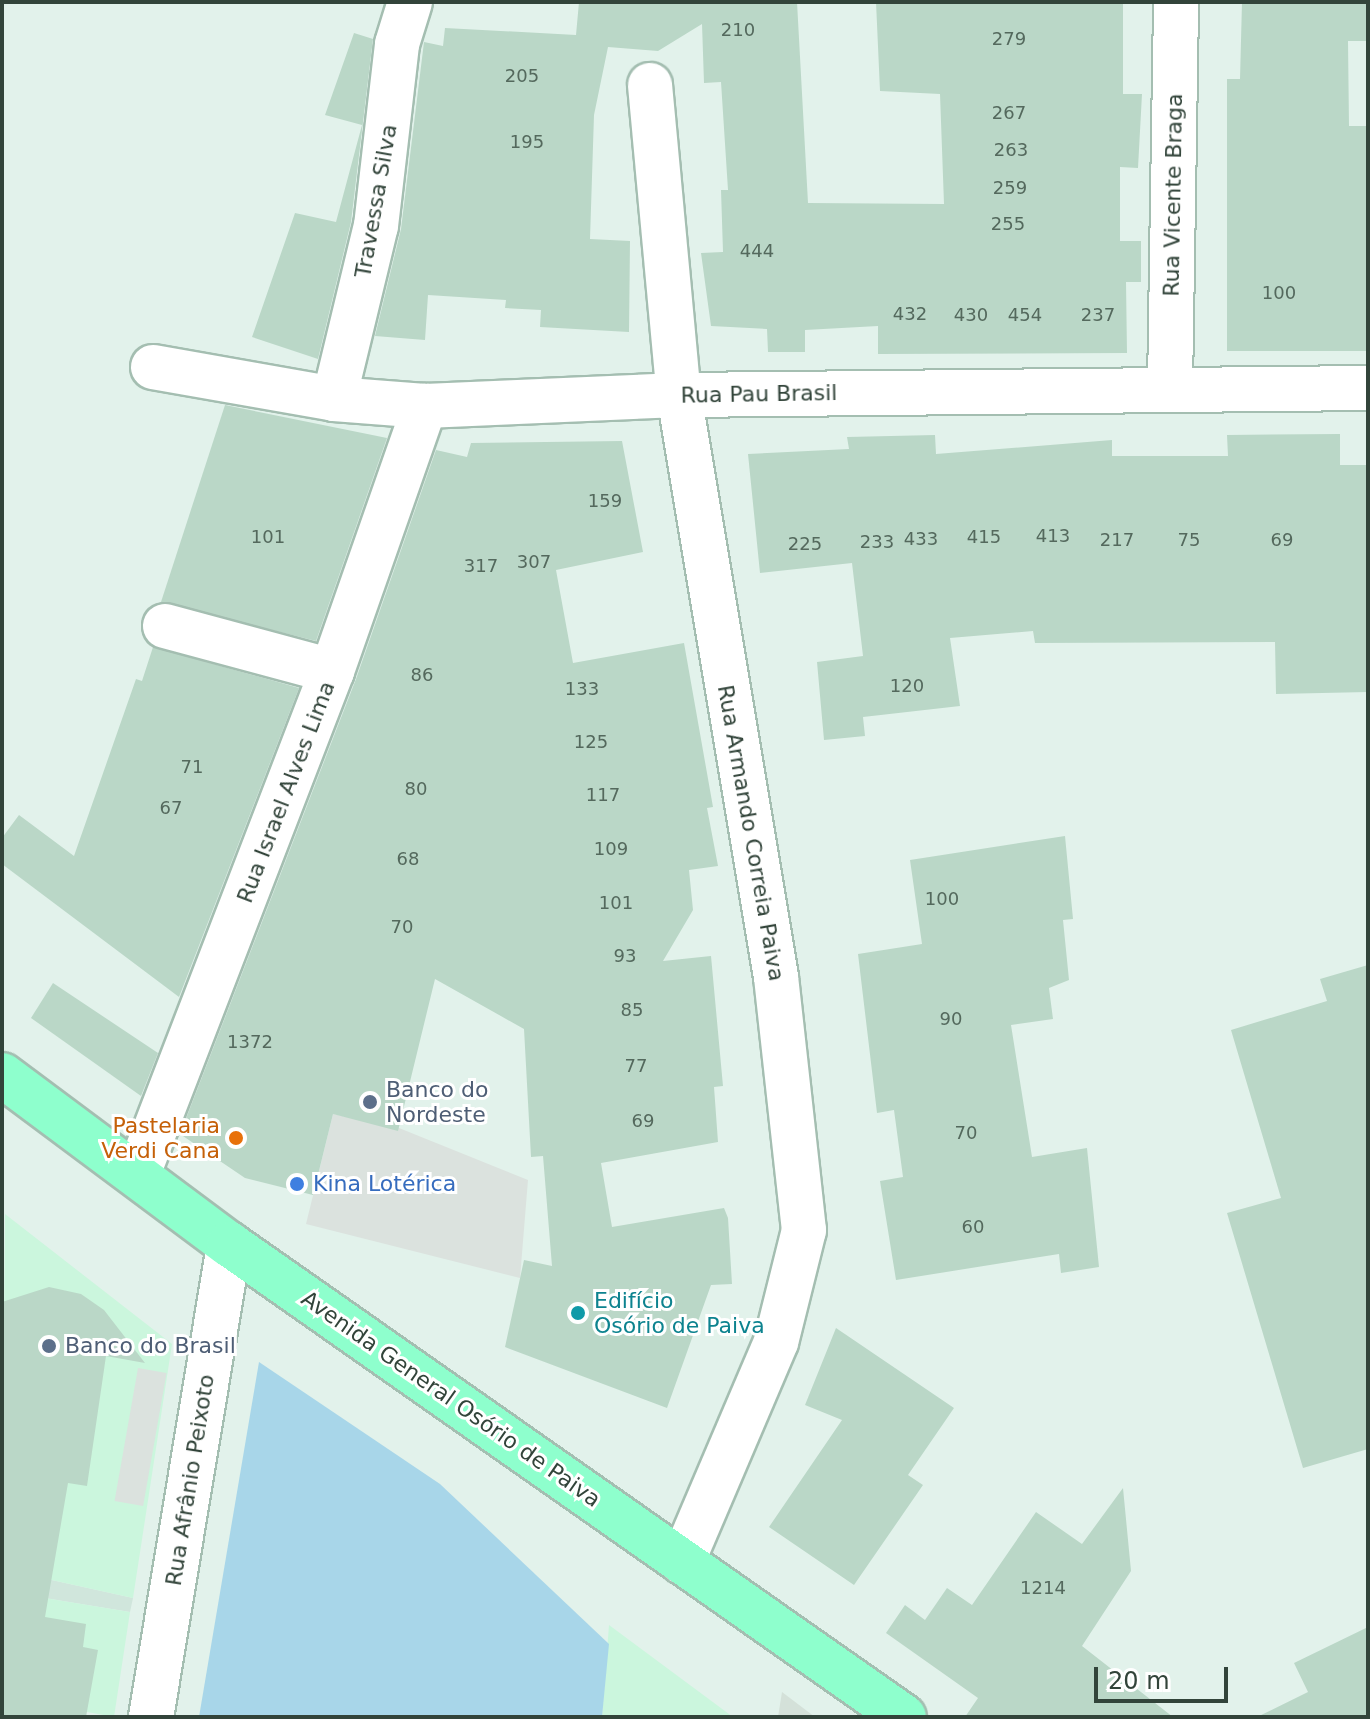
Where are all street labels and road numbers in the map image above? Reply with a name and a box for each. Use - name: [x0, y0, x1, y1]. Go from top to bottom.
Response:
- street label: Rua Vicente Braga: [1158, 93, 1188, 297]
- street label: Travessa Silva: [350, 122, 402, 280]
- street label: Rua Pau Brasil: [680, 379, 838, 409]
- street label: Rua Israel Alves Lima: [232, 677, 340, 907]
- street label: Rua Armando Correia Paiva: [712, 683, 790, 983]
- street label: Avenida General Osório de Paiva: [296, 1285, 606, 1513]
- street label: Rua Afrânio Peixoto: [160, 1372, 220, 1588]

